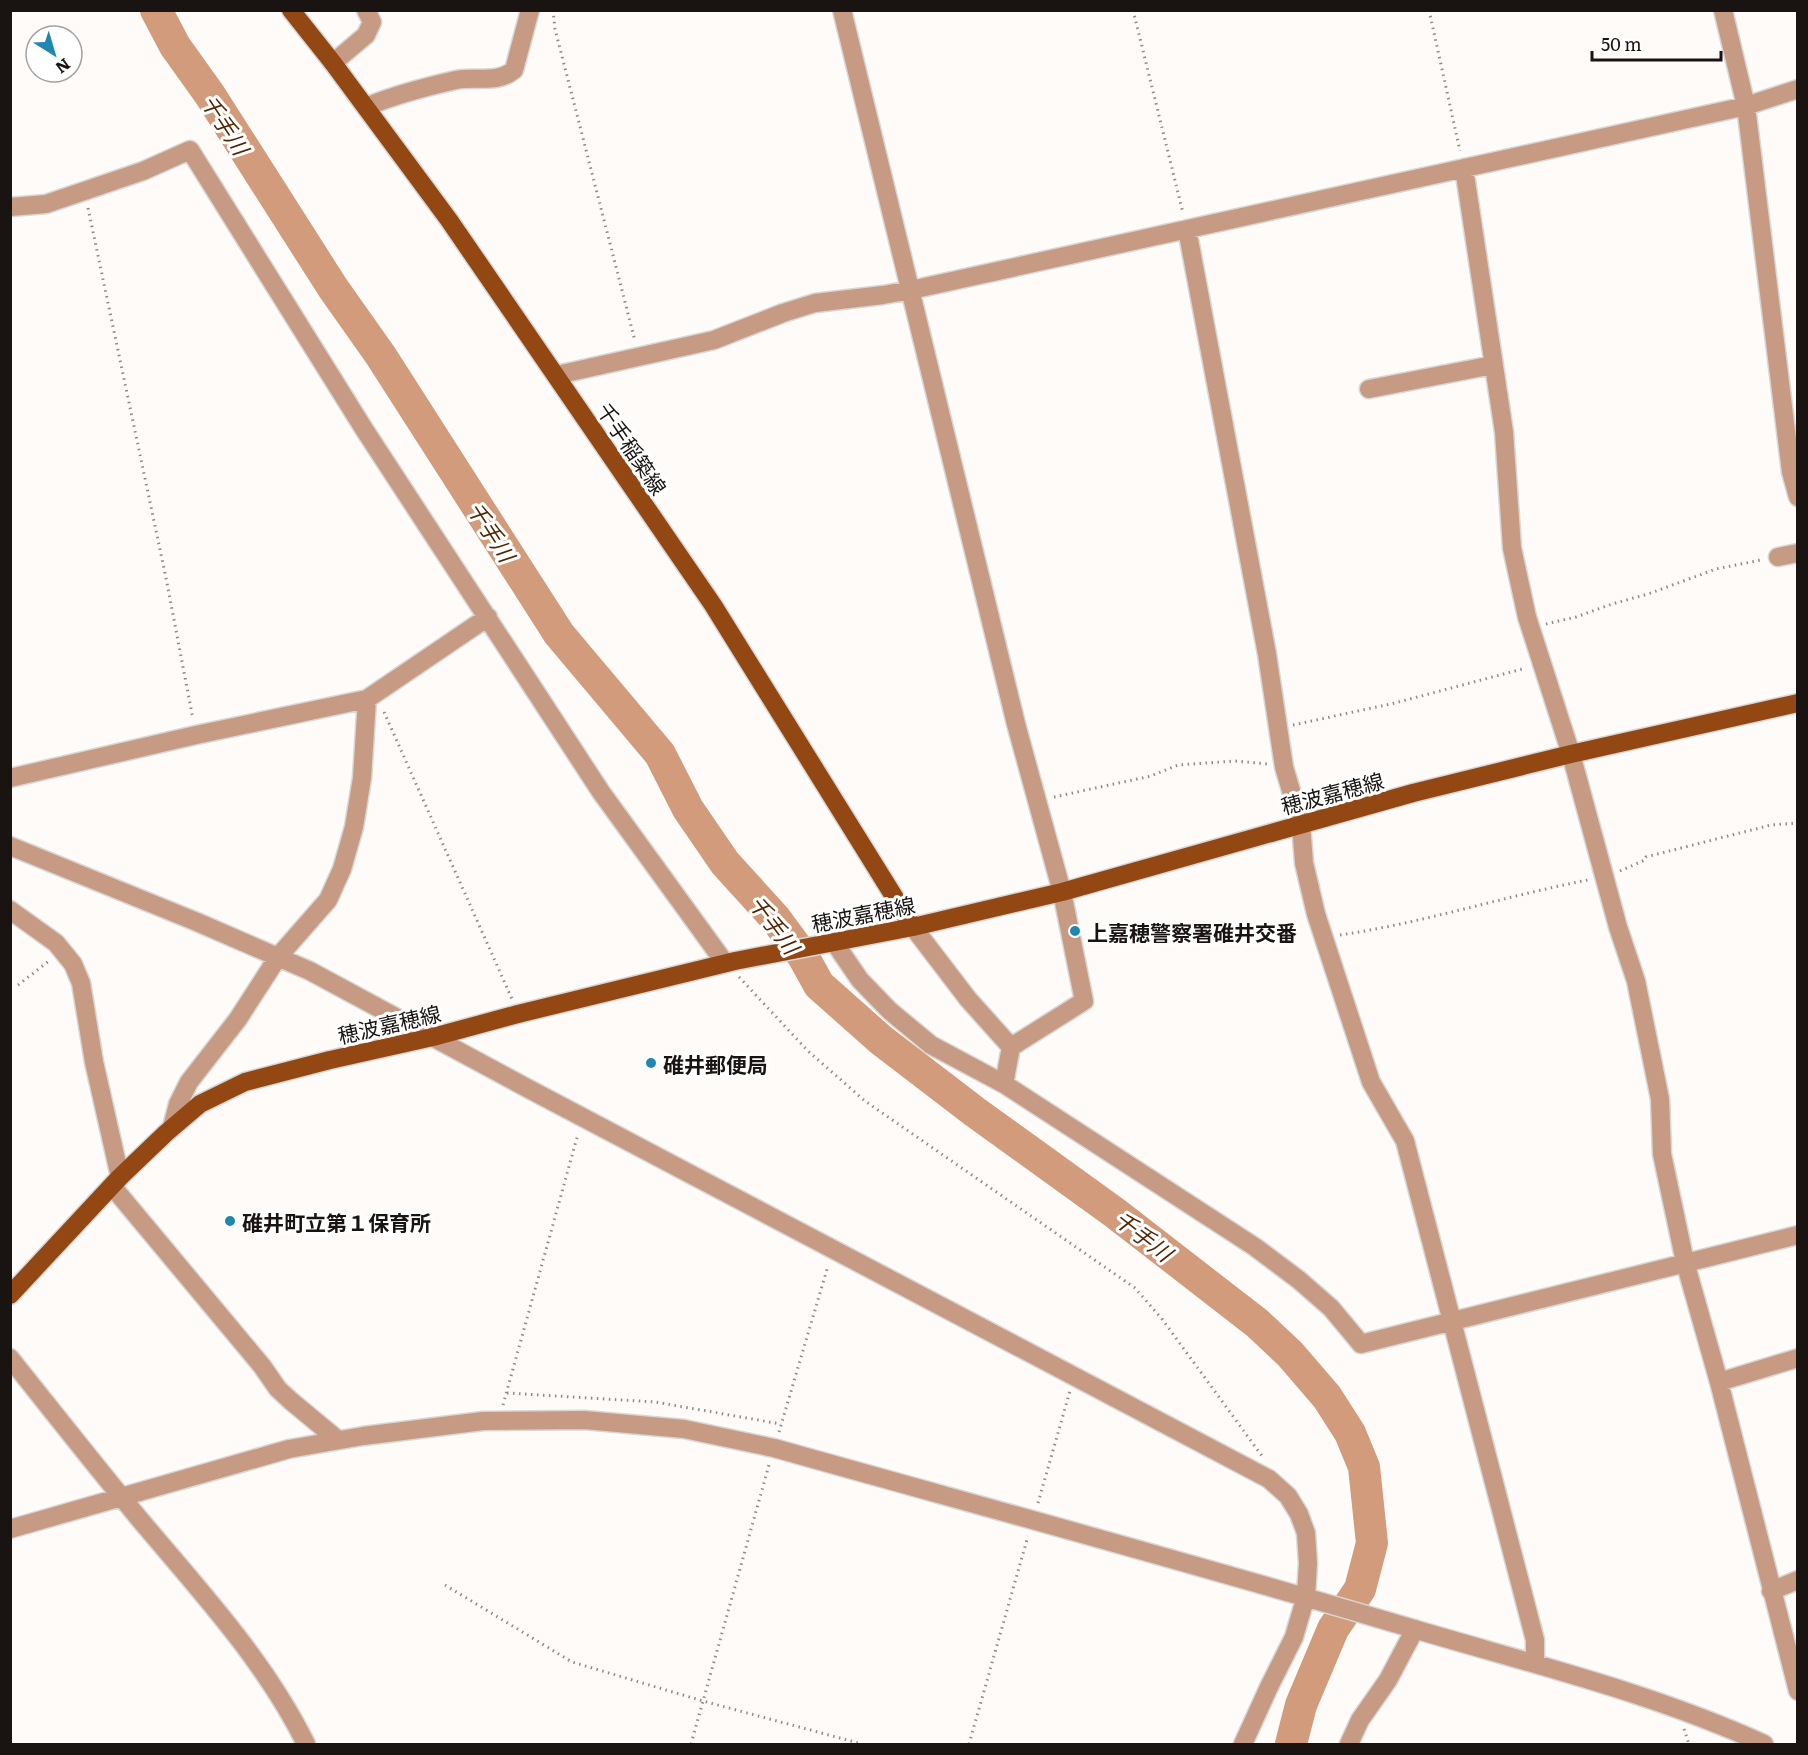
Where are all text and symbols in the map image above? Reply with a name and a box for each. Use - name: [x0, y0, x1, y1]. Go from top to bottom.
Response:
- north arrow: [24, 24, 84, 84]
- scale bar: [1592, 24, 1721, 62]
- text: 50 m: [1601, 30, 1642, 57]
- text: N: [51, 53, 76, 80]
- water label: 千手川: [194, 87, 259, 162]
- street label: 千手稲築線: [591, 396, 675, 500]
- water label: 千手川: [460, 494, 525, 569]
- street label: 穂波嘉穂線: [1277, 763, 1387, 821]
- water label: 千手川: [742, 888, 809, 962]
- street label: 穂波嘉穂線: [809, 888, 917, 938]
- place label: 上嘉穂警察署碓井交番: [1087, 916, 1297, 947]
- marker: 上嘉穂警察署碓井交番: [1068, 924, 1082, 938]
- street label: 穂波嘉穂線: [334, 996, 444, 1050]
- place label: 碓井郵便局: [663, 1048, 768, 1079]
- marker: 碓井郵便局: [644, 1056, 658, 1070]
- water label: 千手川: [1108, 1202, 1182, 1270]
- place label: 碓井町立第１保育所: [242, 1206, 431, 1237]
- marker: 碓井町立第１保育所: [223, 1214, 237, 1228]

